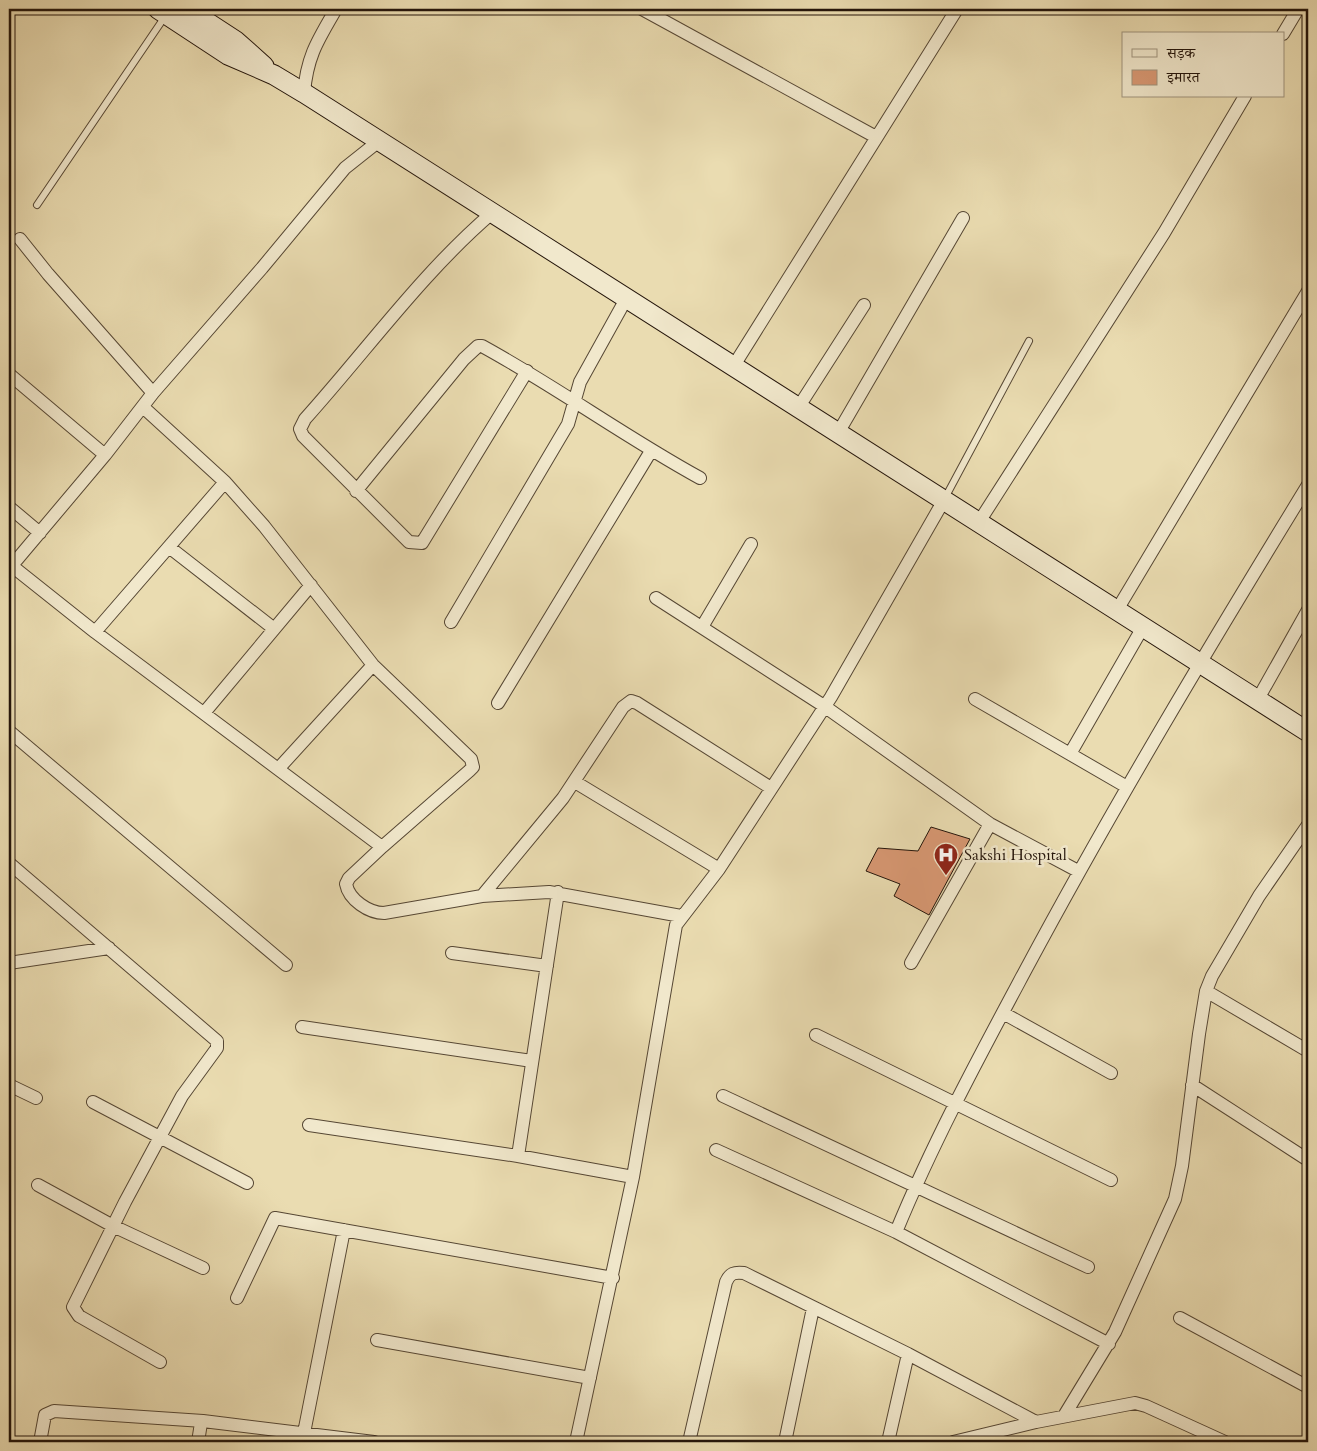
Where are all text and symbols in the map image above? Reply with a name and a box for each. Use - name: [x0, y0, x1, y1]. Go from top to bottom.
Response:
- legend: [1122, 32, 1284, 98]
- text: सड़क: [1166, 43, 1196, 63]
- text: इमारत: [1166, 67, 1201, 87]
- hospital icon: Sakshi Hospital: [933, 842, 959, 876]
- place label: Sakshi Hospital: [964, 844, 1067, 866]

